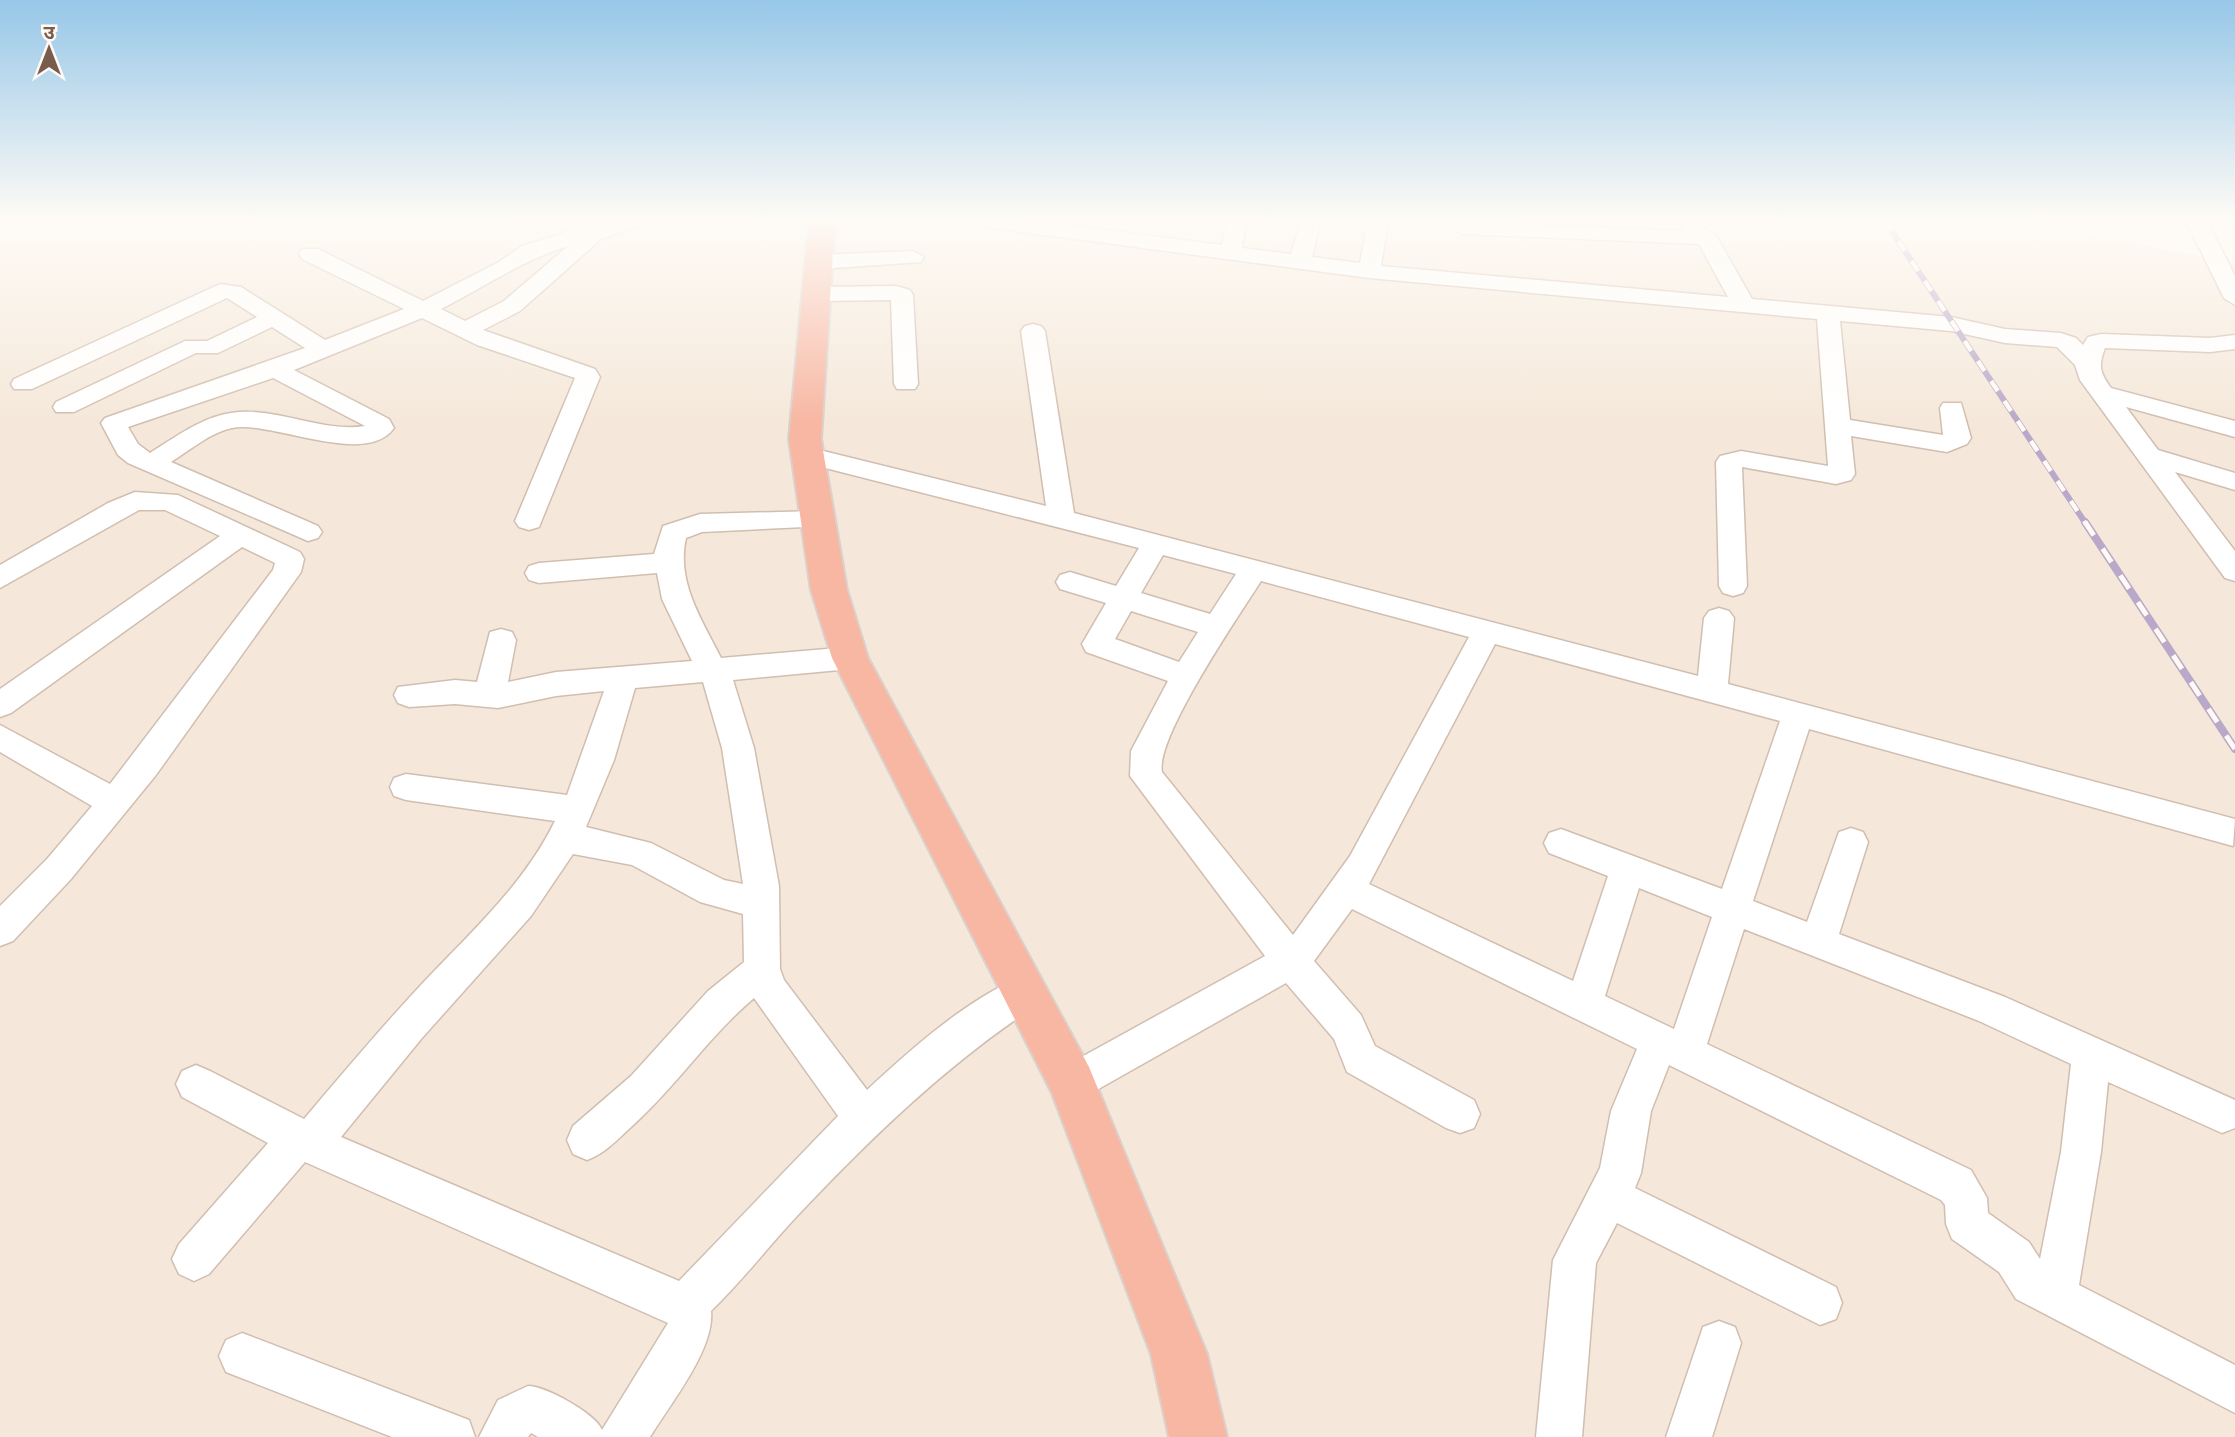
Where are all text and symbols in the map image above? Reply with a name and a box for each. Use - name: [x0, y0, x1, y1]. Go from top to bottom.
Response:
- north arrow: [14, 14, 84, 84]
- text: उ: [43, 21, 55, 44]

